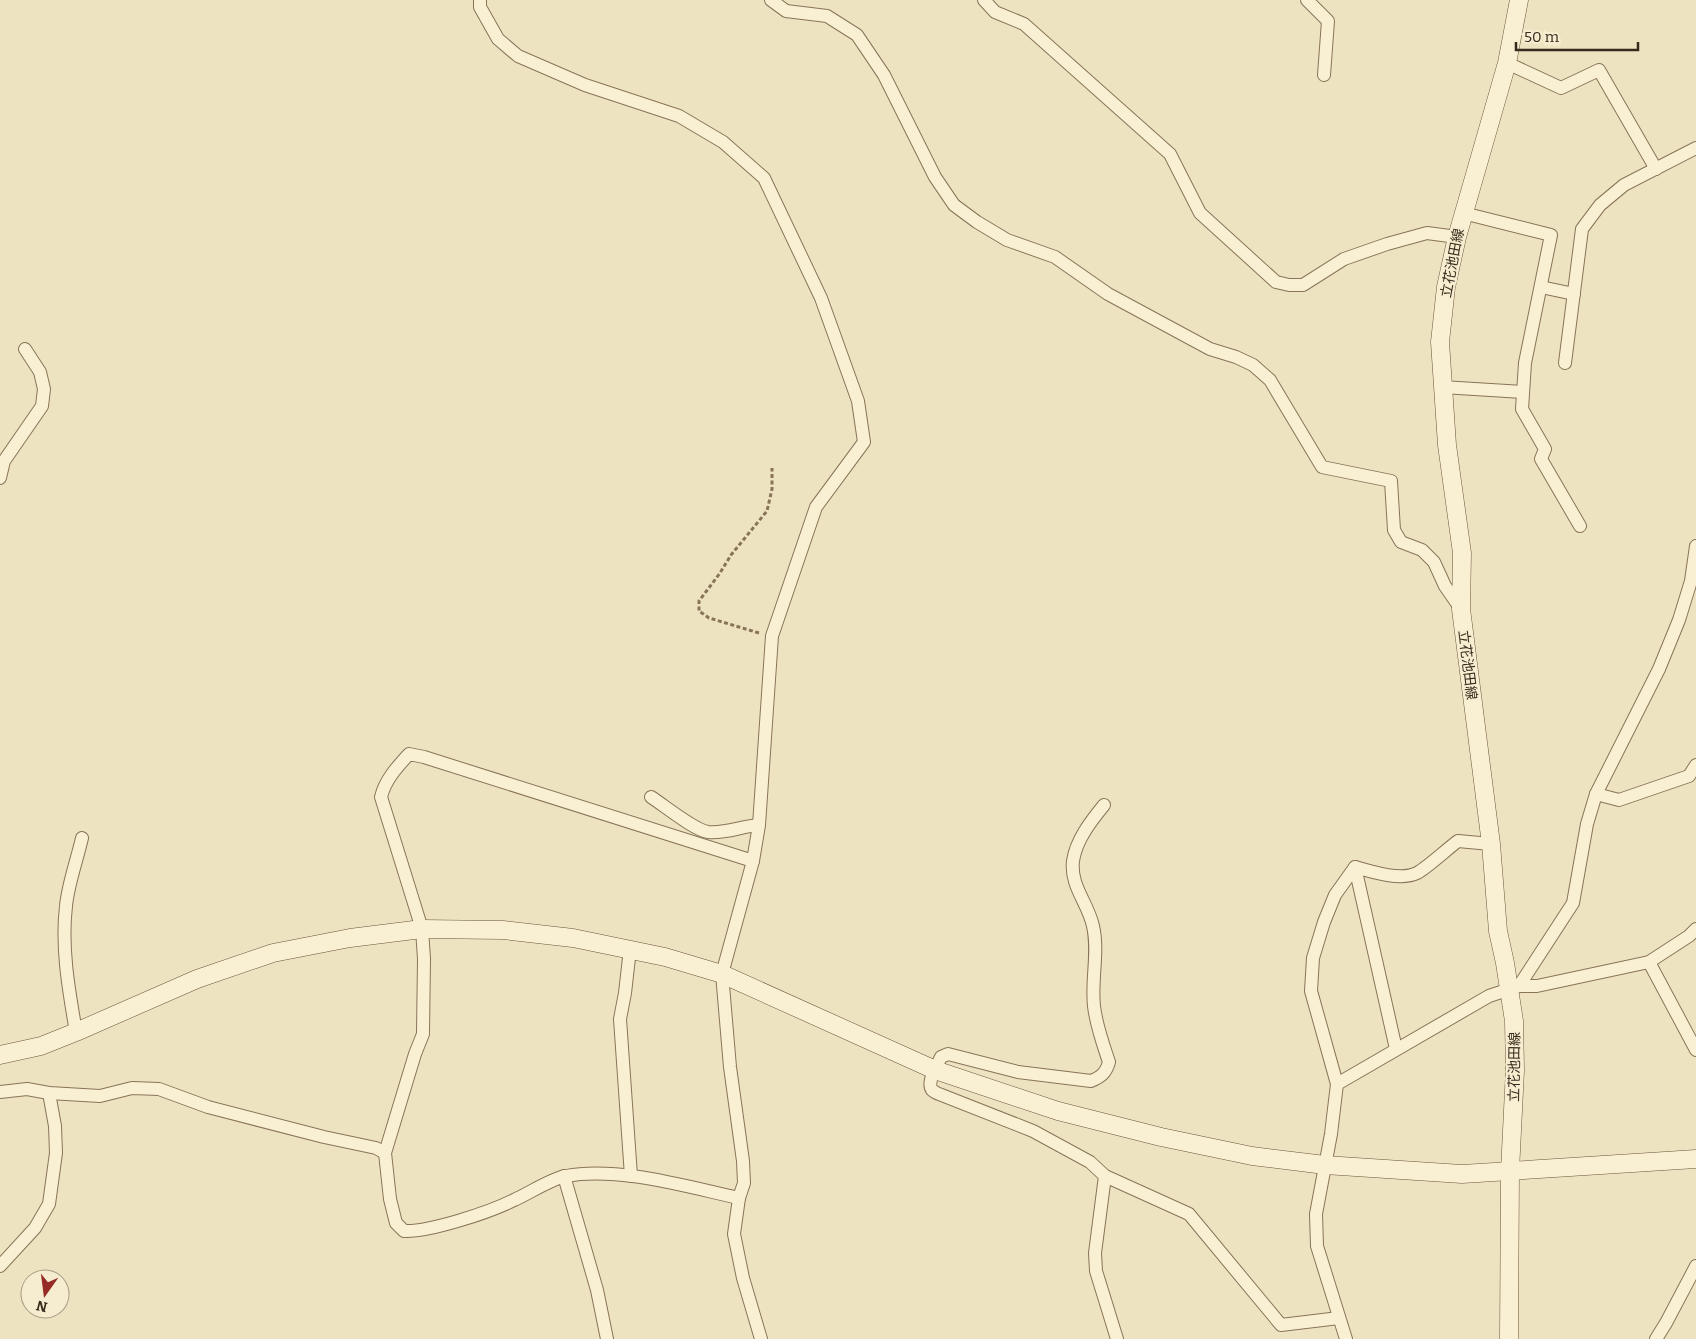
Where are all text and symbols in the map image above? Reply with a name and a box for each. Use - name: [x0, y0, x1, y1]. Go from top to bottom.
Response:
- scale bar: [1516, 20, 1638, 52]
- text: 50 m: [1524, 28, 1560, 46]
- street label: 立花池田線: [1437, 227, 1468, 299]
- street label: 立花池田線: [1455, 629, 1480, 701]
- street label: 立花池田線: [1505, 1032, 1524, 1102]
- north arrow: [20, 1269, 70, 1319]
- text: N: [34, 1297, 49, 1316]

